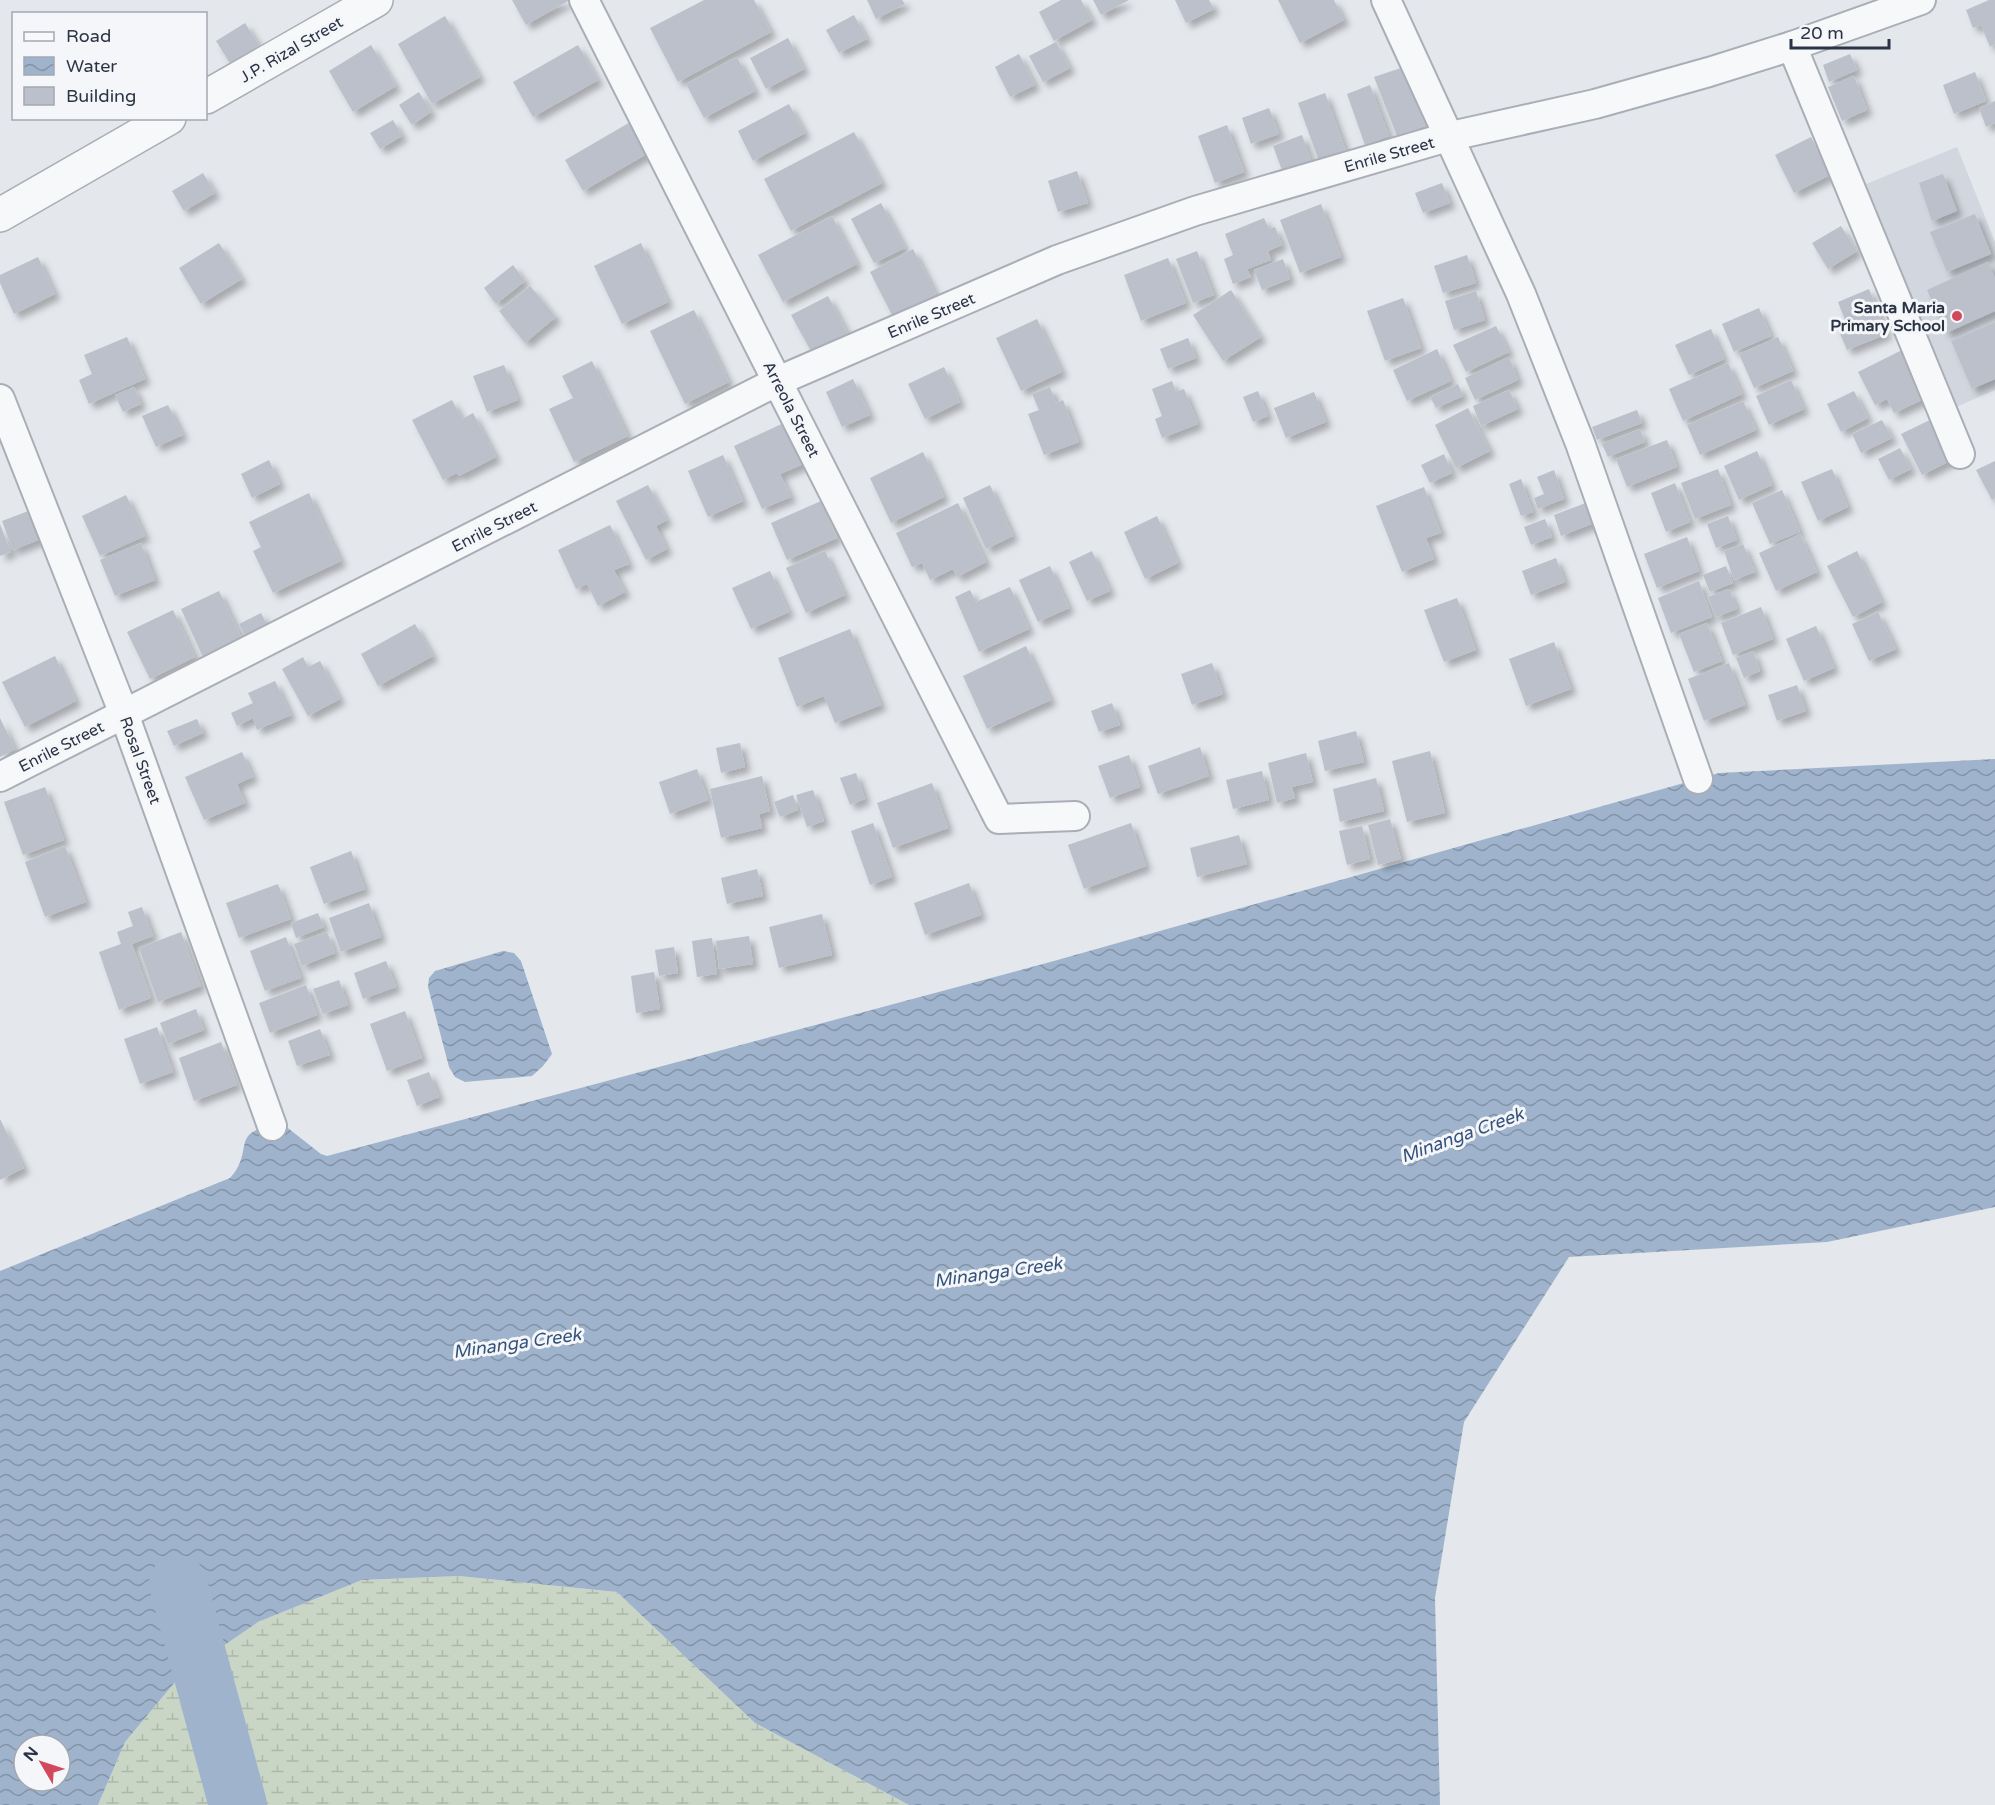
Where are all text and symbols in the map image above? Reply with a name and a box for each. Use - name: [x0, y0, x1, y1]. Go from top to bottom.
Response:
- legend: [12, 12, 207, 120]
- street label: J.P. Rizal Street: [236, 12, 347, 87]
- scale bar: [1791, 12, 1888, 50]
- text: 20 m: [1800, 22, 1844, 44]
- text: Road: [66, 25, 111, 47]
- text: Water: [66, 55, 117, 77]
- text: Building: [66, 85, 136, 107]
- street label: Enrile Street: [1342, 133, 1437, 177]
- street label: Enrile Street: [885, 289, 978, 343]
- place label: Santa Maria Primary School: [1830, 298, 1945, 336]
- marker: Santa Maria Primary School: [1950, 309, 1964, 323]
- street label: Arreola Street: [758, 358, 824, 461]
- street label: Enrile Street: [449, 497, 540, 557]
- street label: Rosal Street: [115, 714, 165, 807]
- street label: Enrile Street: [16, 717, 107, 777]
- water label: Minanga Creek: [1398, 1102, 1528, 1167]
- water label: Minanga Creek: [933, 1252, 1065, 1292]
- water label: Minanga Creek: [452, 1323, 584, 1363]
- north arrow: [12, 1733, 72, 1793]
- text: N: [19, 1743, 43, 1765]

